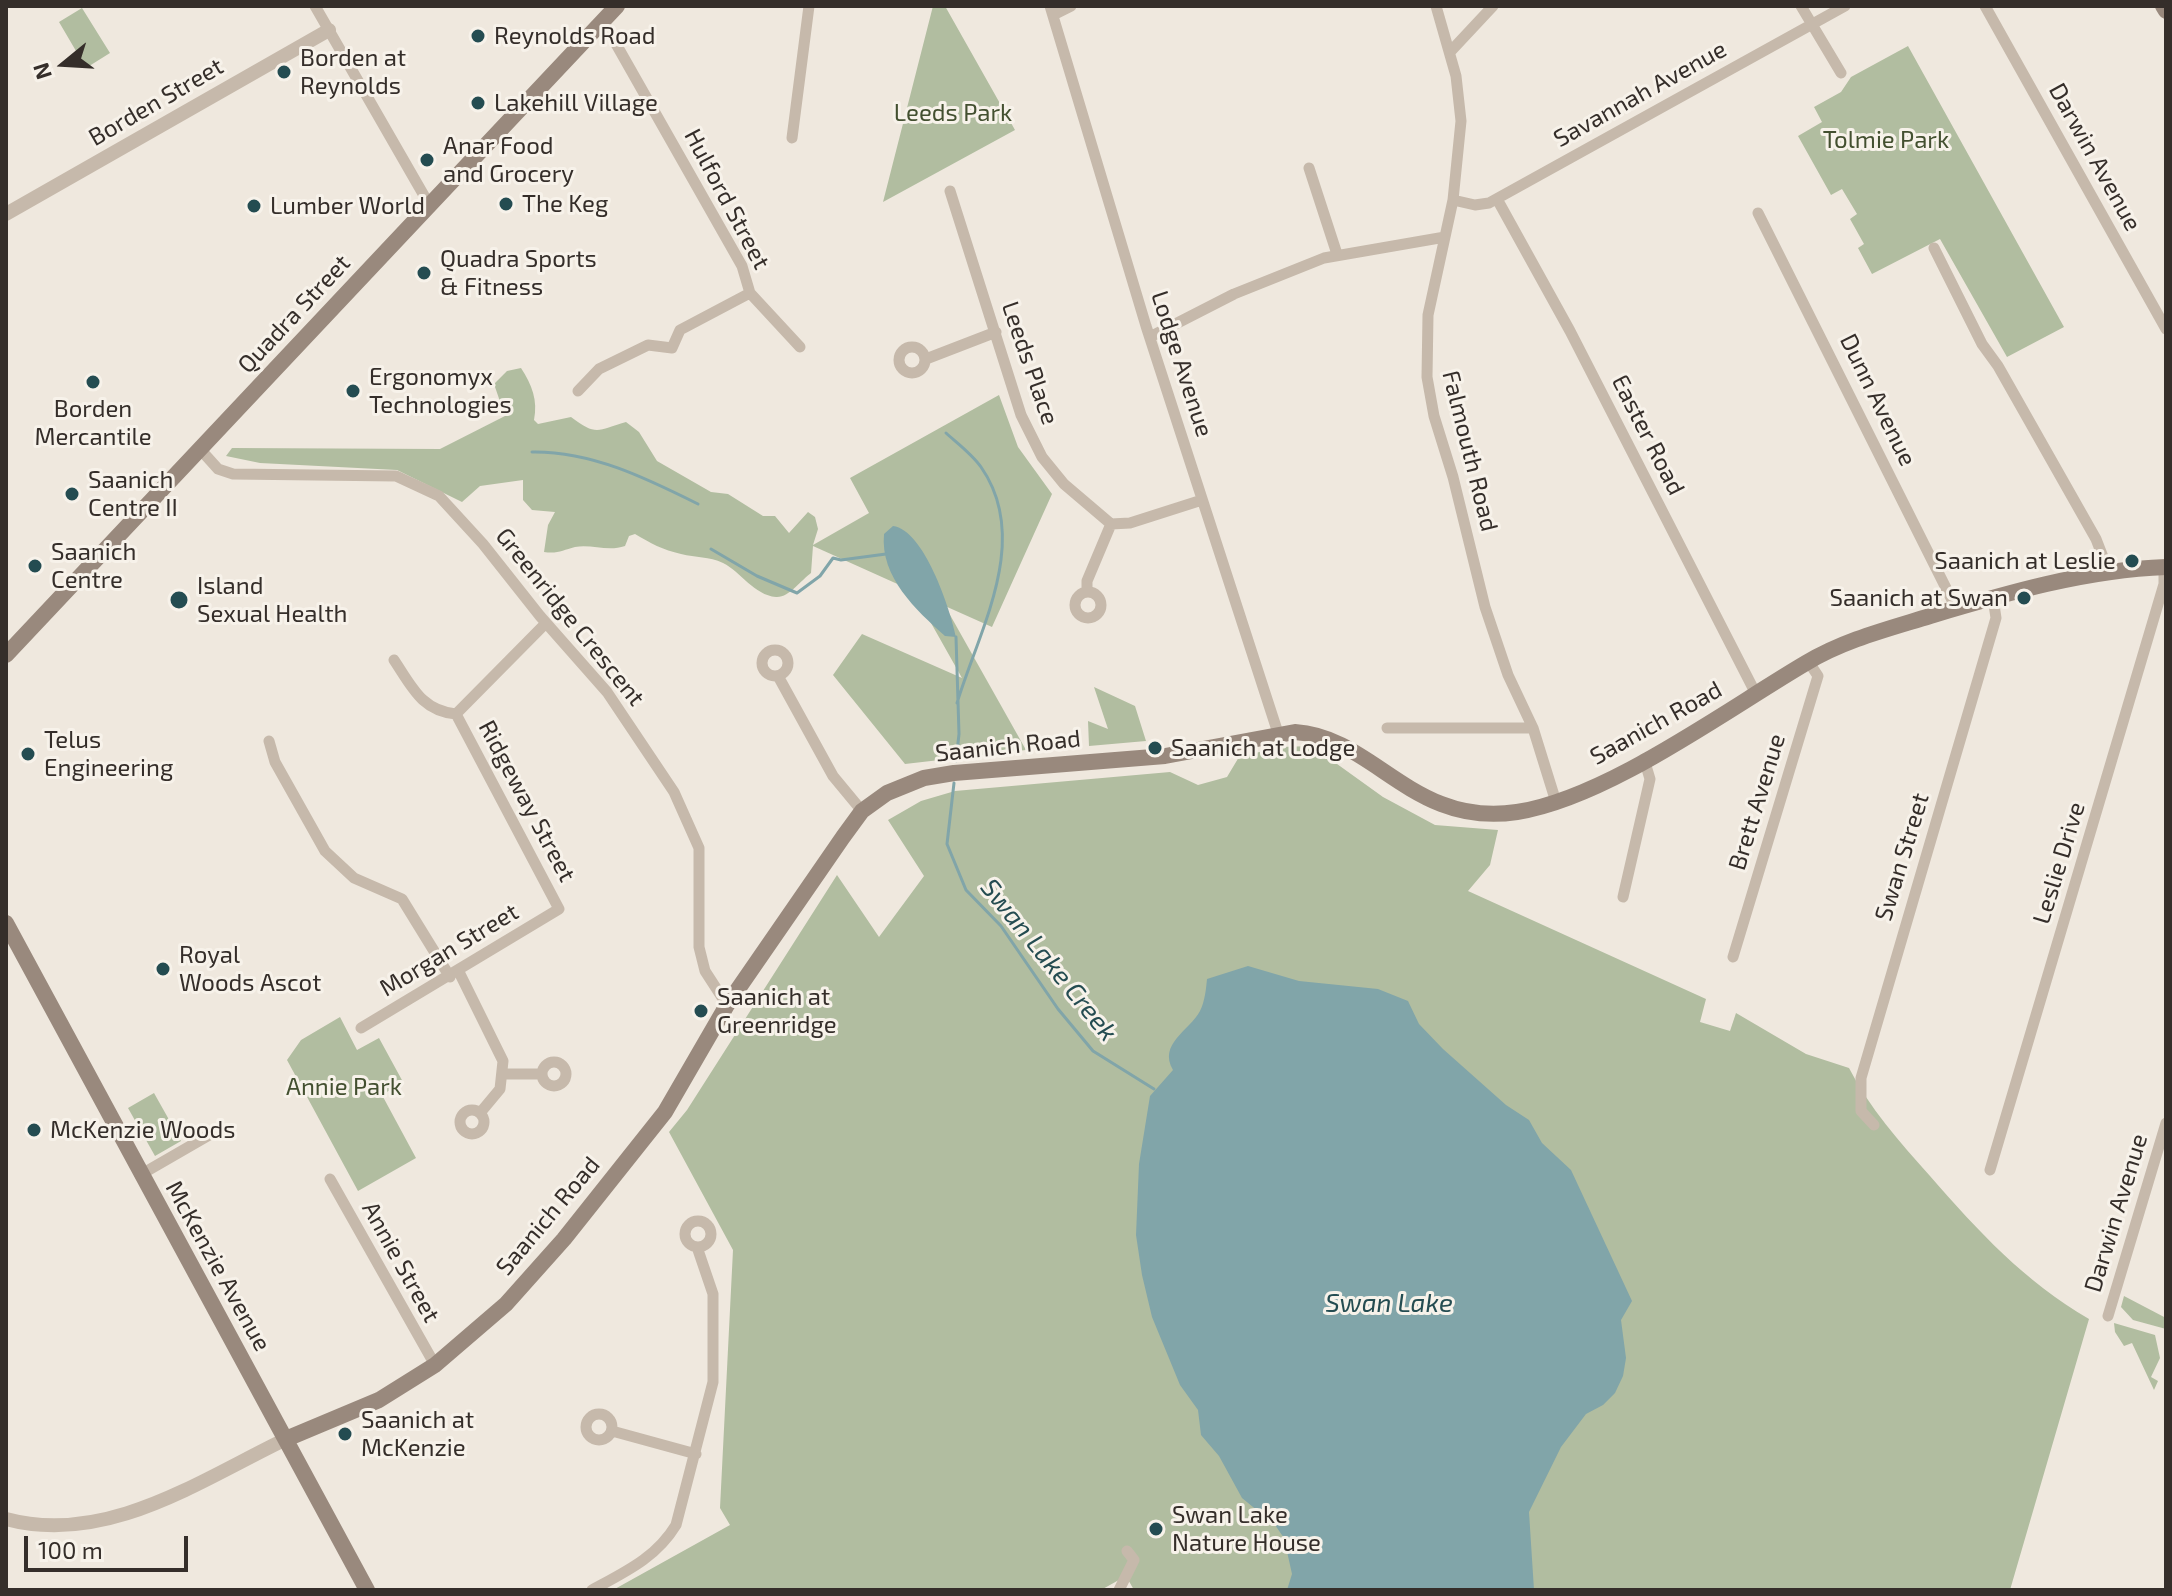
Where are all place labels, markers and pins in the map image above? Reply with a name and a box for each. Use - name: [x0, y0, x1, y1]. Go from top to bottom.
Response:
- place label: Reynolds Road: [494, 22, 655, 50]
- marker: Reynolds Road: [469, 27, 487, 45]
- place label: Borden at Reynolds: [300, 44, 406, 100]
- marker: Borden at Reynolds: [275, 63, 293, 81]
- place label: Lakehill Village: [494, 89, 658, 117]
- marker: Lakehill Village: [469, 94, 487, 112]
- place label: Anar Food and Grocery: [443, 132, 574, 188]
- marker: Anar Food and Grocery: [418, 151, 436, 169]
- place label: The Keg: [522, 190, 608, 218]
- place label: Lumber World: [270, 192, 425, 220]
- marker: The Keg: [497, 195, 515, 213]
- marker: Lumber World: [245, 197, 263, 215]
- place label: Quadra Sports & Fitness: [440, 245, 597, 301]
- marker: Quadra Sports & Fitness: [415, 264, 433, 282]
- place label: Ergonomyx Technologies: [369, 363, 512, 419]
- marker: Borden Mercantile: [84, 373, 102, 391]
- marker: Ergonomyx Technologies: [344, 382, 362, 400]
- place label: Borden Mercantile: [34, 395, 152, 451]
- place label: Saanich Centre II: [88, 466, 178, 522]
- marker: Saanich Centre II: [63, 485, 81, 503]
- place label: Saanich Centre: [51, 538, 136, 594]
- place label: Saanich at Leslie: [1934, 547, 2116, 575]
- marker: Saanich at Leslie: [2123, 552, 2141, 570]
- marker: Saanich Centre: [26, 557, 44, 575]
- place label: Island Sexual Health: [197, 572, 348, 628]
- place label: Saanich at Swan: [1829, 584, 2008, 612]
- marker: Island Sexual Health: [168, 589, 190, 611]
- marker: Saanich at Swan: [2015, 589, 2033, 607]
- place label: Telus Engineering: [44, 726, 173, 782]
- place label: Saanich at Lodge: [1171, 734, 1355, 762]
- marker: Saanich at Lodge: [1146, 739, 1164, 757]
- marker: Telus Engineering: [19, 745, 37, 763]
- place label: Royal Woods Ascot: [179, 941, 321, 997]
- marker: Royal Woods Ascot: [154, 960, 172, 978]
- place label: Saanich at Greenridge: [717, 983, 837, 1039]
- marker: Saanich at Greenridge: [692, 1002, 710, 1020]
- place label: McKenzie Woods: [50, 1116, 235, 1144]
- marker: McKenzie Woods: [25, 1121, 43, 1139]
- place label: Saanich at McKenzie: [361, 1406, 474, 1462]
- marker: Saanich at McKenzie: [336, 1425, 354, 1443]
- place label: Swan Lake Nature House: [1172, 1501, 1321, 1557]
- marker: Swan Lake Nature House: [1147, 1520, 1165, 1538]

